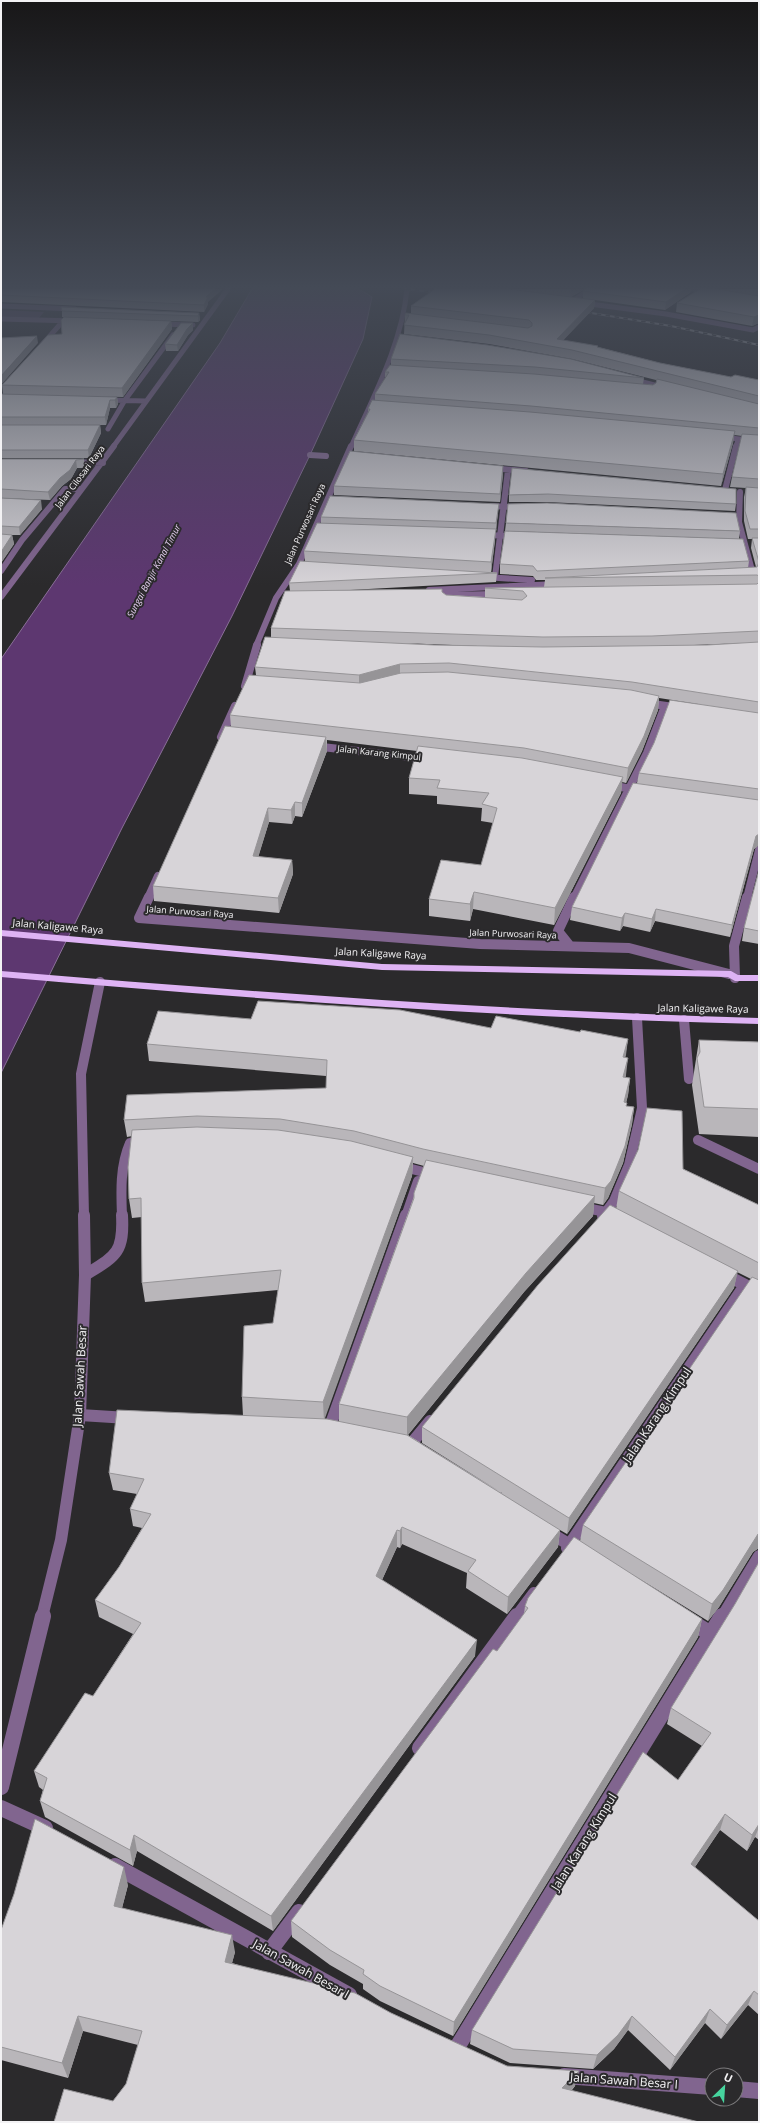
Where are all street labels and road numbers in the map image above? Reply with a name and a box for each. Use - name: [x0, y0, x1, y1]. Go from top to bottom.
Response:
- street label: Jalan Cilosari Raya: [51, 443, 108, 512]
- street label: Jalan Purwosari Raya: [280, 481, 328, 567]
- street label: Jalan Karang Kimpul: [336, 742, 421, 763]
- street label: Jalan Purwosari Raya: [145, 902, 234, 921]
- street label: Jalan Kaligawe Raya: [11, 915, 104, 937]
- street label: Jalan Purwosari Raya: [468, 925, 557, 942]
- street label: Jalan Kaligawe Raya: [334, 944, 427, 962]
- street label: Jalan Kaligawe Raya: [656, 1000, 749, 1016]
- street label: Jalan Sawah Besar: [68, 1325, 91, 1428]
- street label: Jalan Karang Kimpul: [618, 1364, 695, 1467]
- street label: Jalan Karang Kimpul: [546, 1790, 620, 1895]
- street label: Jalan Sawah Besar I: [249, 1934, 353, 2002]
- street label: Jalan Sawah Besar I: [569, 2068, 679, 2093]

